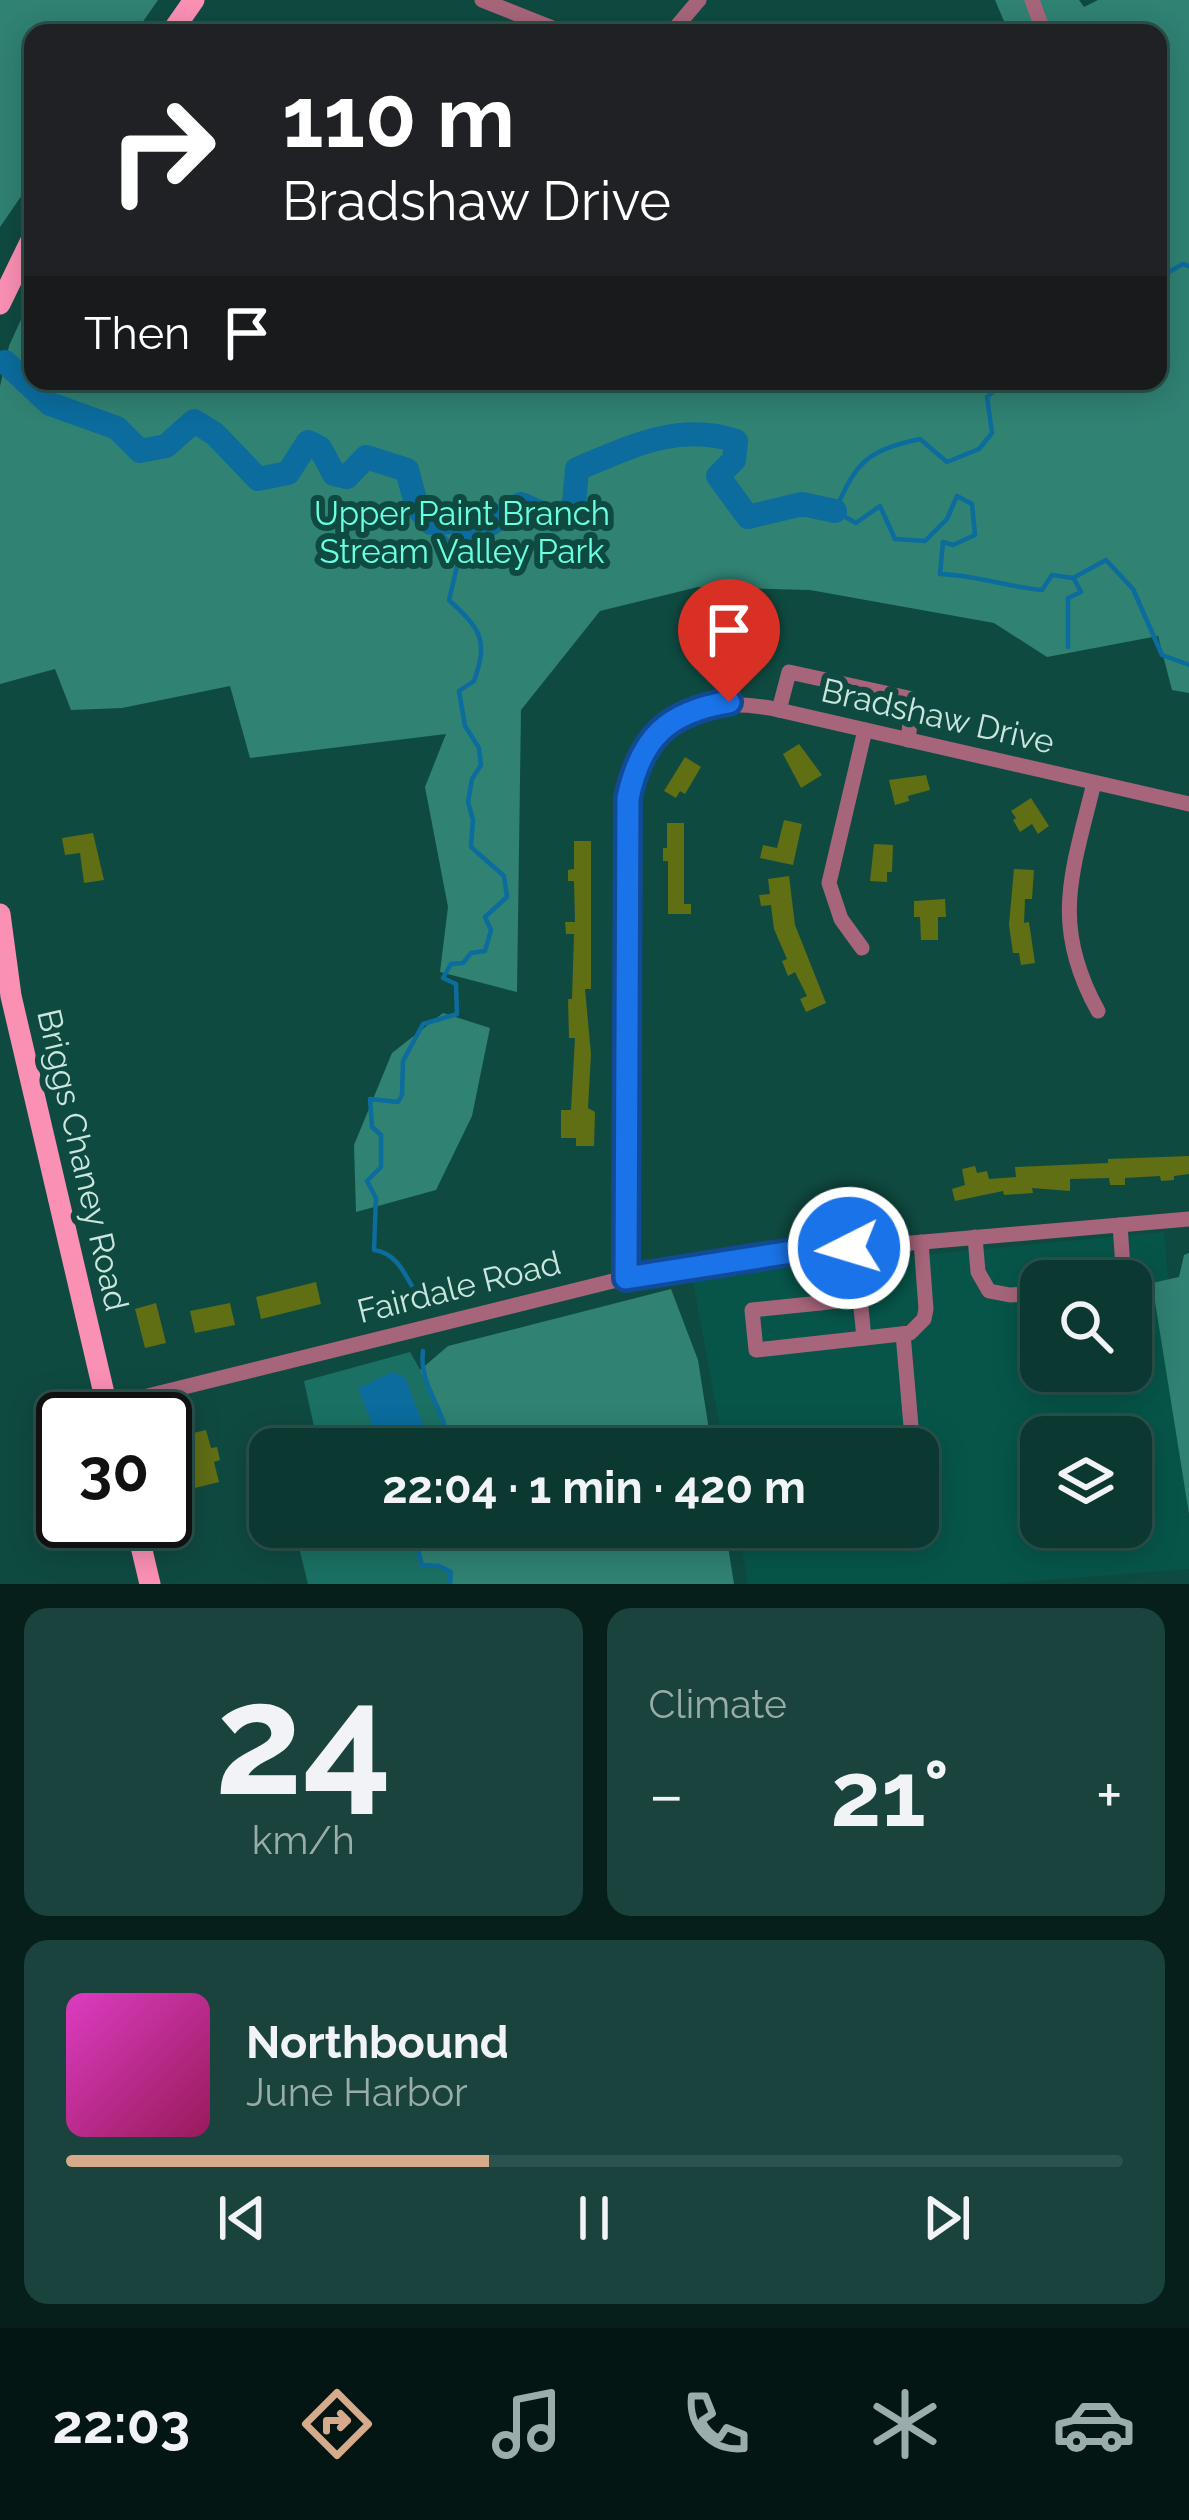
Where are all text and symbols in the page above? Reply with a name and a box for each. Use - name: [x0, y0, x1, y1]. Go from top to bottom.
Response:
- text: 110 m: [282, 68, 515, 167]
- icon: right: [84, 72, 240, 228]
- text: Bradshaw Drive: [282, 169, 671, 233]
- icon: arrive: [214, 300, 280, 366]
- text: Then: [84, 307, 190, 360]
- park label: Upper Paint Branch Stream Valley Park: [314, 494, 610, 571]
- pin: [678, 579, 780, 702]
- icon: arrive: [696, 597, 762, 663]
- street label: Bradshaw Drive: [818, 670, 1058, 762]
- street label: Briggs Chaney Road: [29, 1005, 137, 1315]
- position arrow: [786, 1185, 912, 1311]
- street label: Fairdale Road: [353, 1243, 565, 1331]
- map controls: [1020, 1260, 1152, 1548]
- button: search: [1020, 1260, 1152, 1392]
- speed limit sign: 30: [36, 1392, 192, 1548]
- button: layers: [1020, 1416, 1152, 1548]
- text: 22:04 · 1 min · 420 m: [382, 1461, 806, 1514]
- text: 24: [215, 1647, 392, 1831]
- text: Climate: [649, 1681, 787, 1727]
- text: 21°: [830, 1741, 949, 1847]
- text: −: [649, 1756, 684, 1833]
- text: +: [1096, 1756, 1123, 1833]
- text: km/h: [252, 1817, 355, 1863]
- text: Northbound: [246, 2016, 509, 2069]
- text: June Harbor: [246, 2069, 468, 2115]
- icon: previous: [209, 2185, 275, 2251]
- icon: pause: [561, 2185, 627, 2251]
- icon: next: [914, 2185, 980, 2251]
- icon: directions: [295, 2382, 379, 2466]
- icon: music: [485, 2382, 569, 2466]
- icon: phone: [674, 2382, 758, 2466]
- icon: climate: [863, 2382, 947, 2466]
- icon: car: [1052, 2382, 1136, 2466]
- text: 22:03: [53, 2392, 190, 2456]

